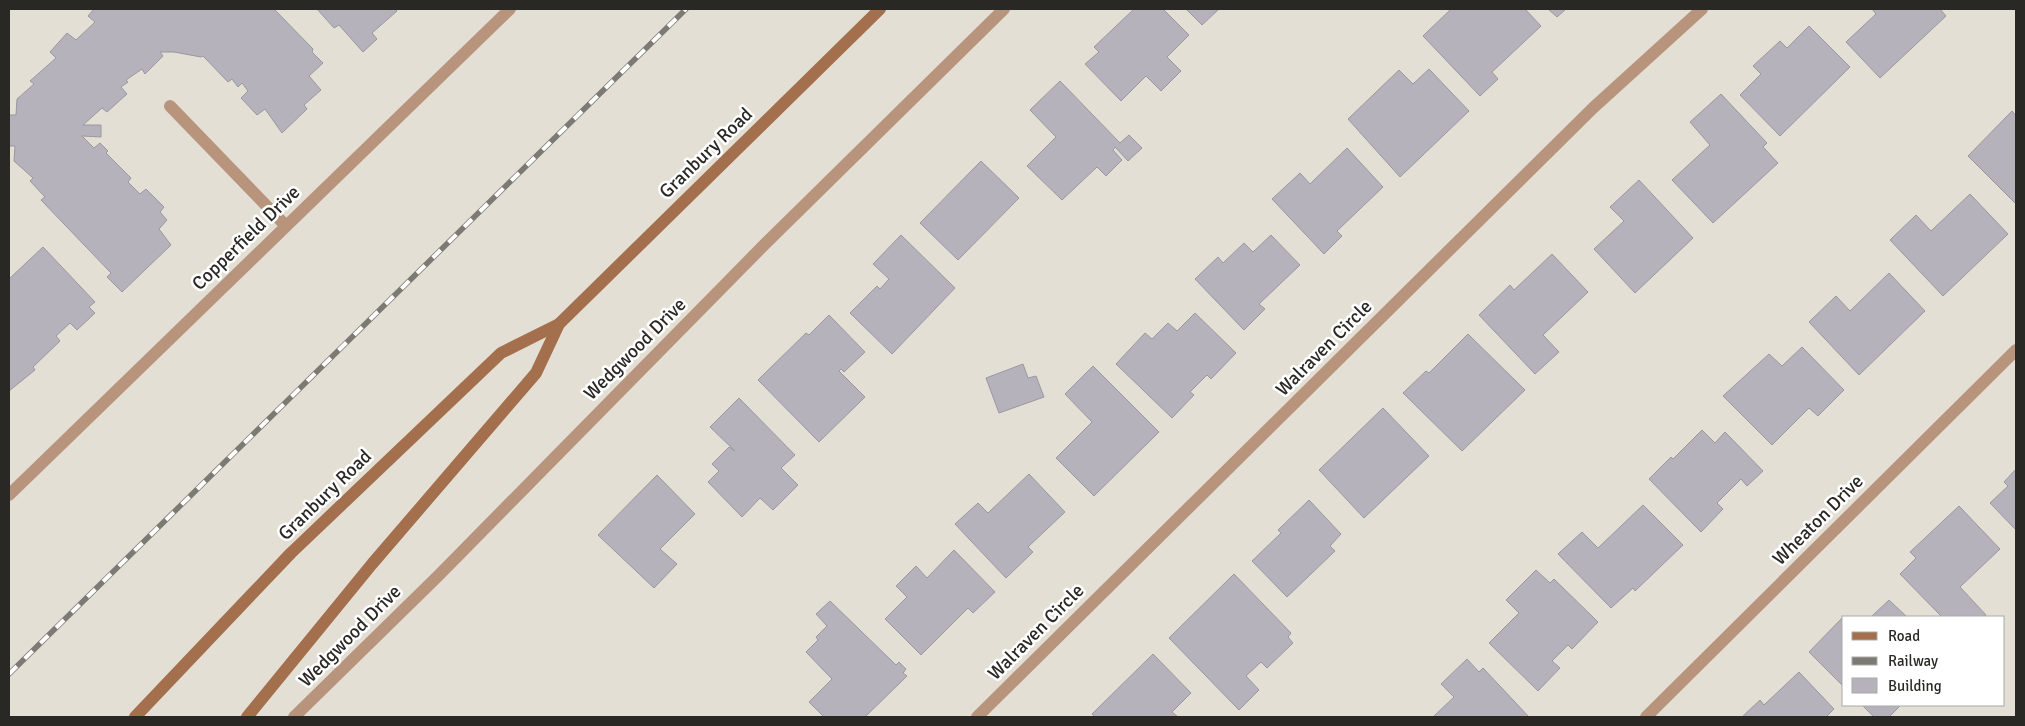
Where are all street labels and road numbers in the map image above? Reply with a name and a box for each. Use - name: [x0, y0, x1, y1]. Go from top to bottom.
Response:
- street label: Granbury Road: [654, 102, 758, 204]
- street label: Copperfield Drive: [187, 180, 305, 296]
- street label: Wedgwood Drive: [579, 293, 691, 405]
- street label: Walraven Circle: [1271, 295, 1377, 401]
- street label: Granbury Road: [273, 444, 377, 546]
- street label: Wheaton Drive: [1767, 469, 1869, 571]
- street label: Walraven Circle: [983, 579, 1089, 685]
- street label: Wedgwood Drive: [294, 580, 406, 692]

